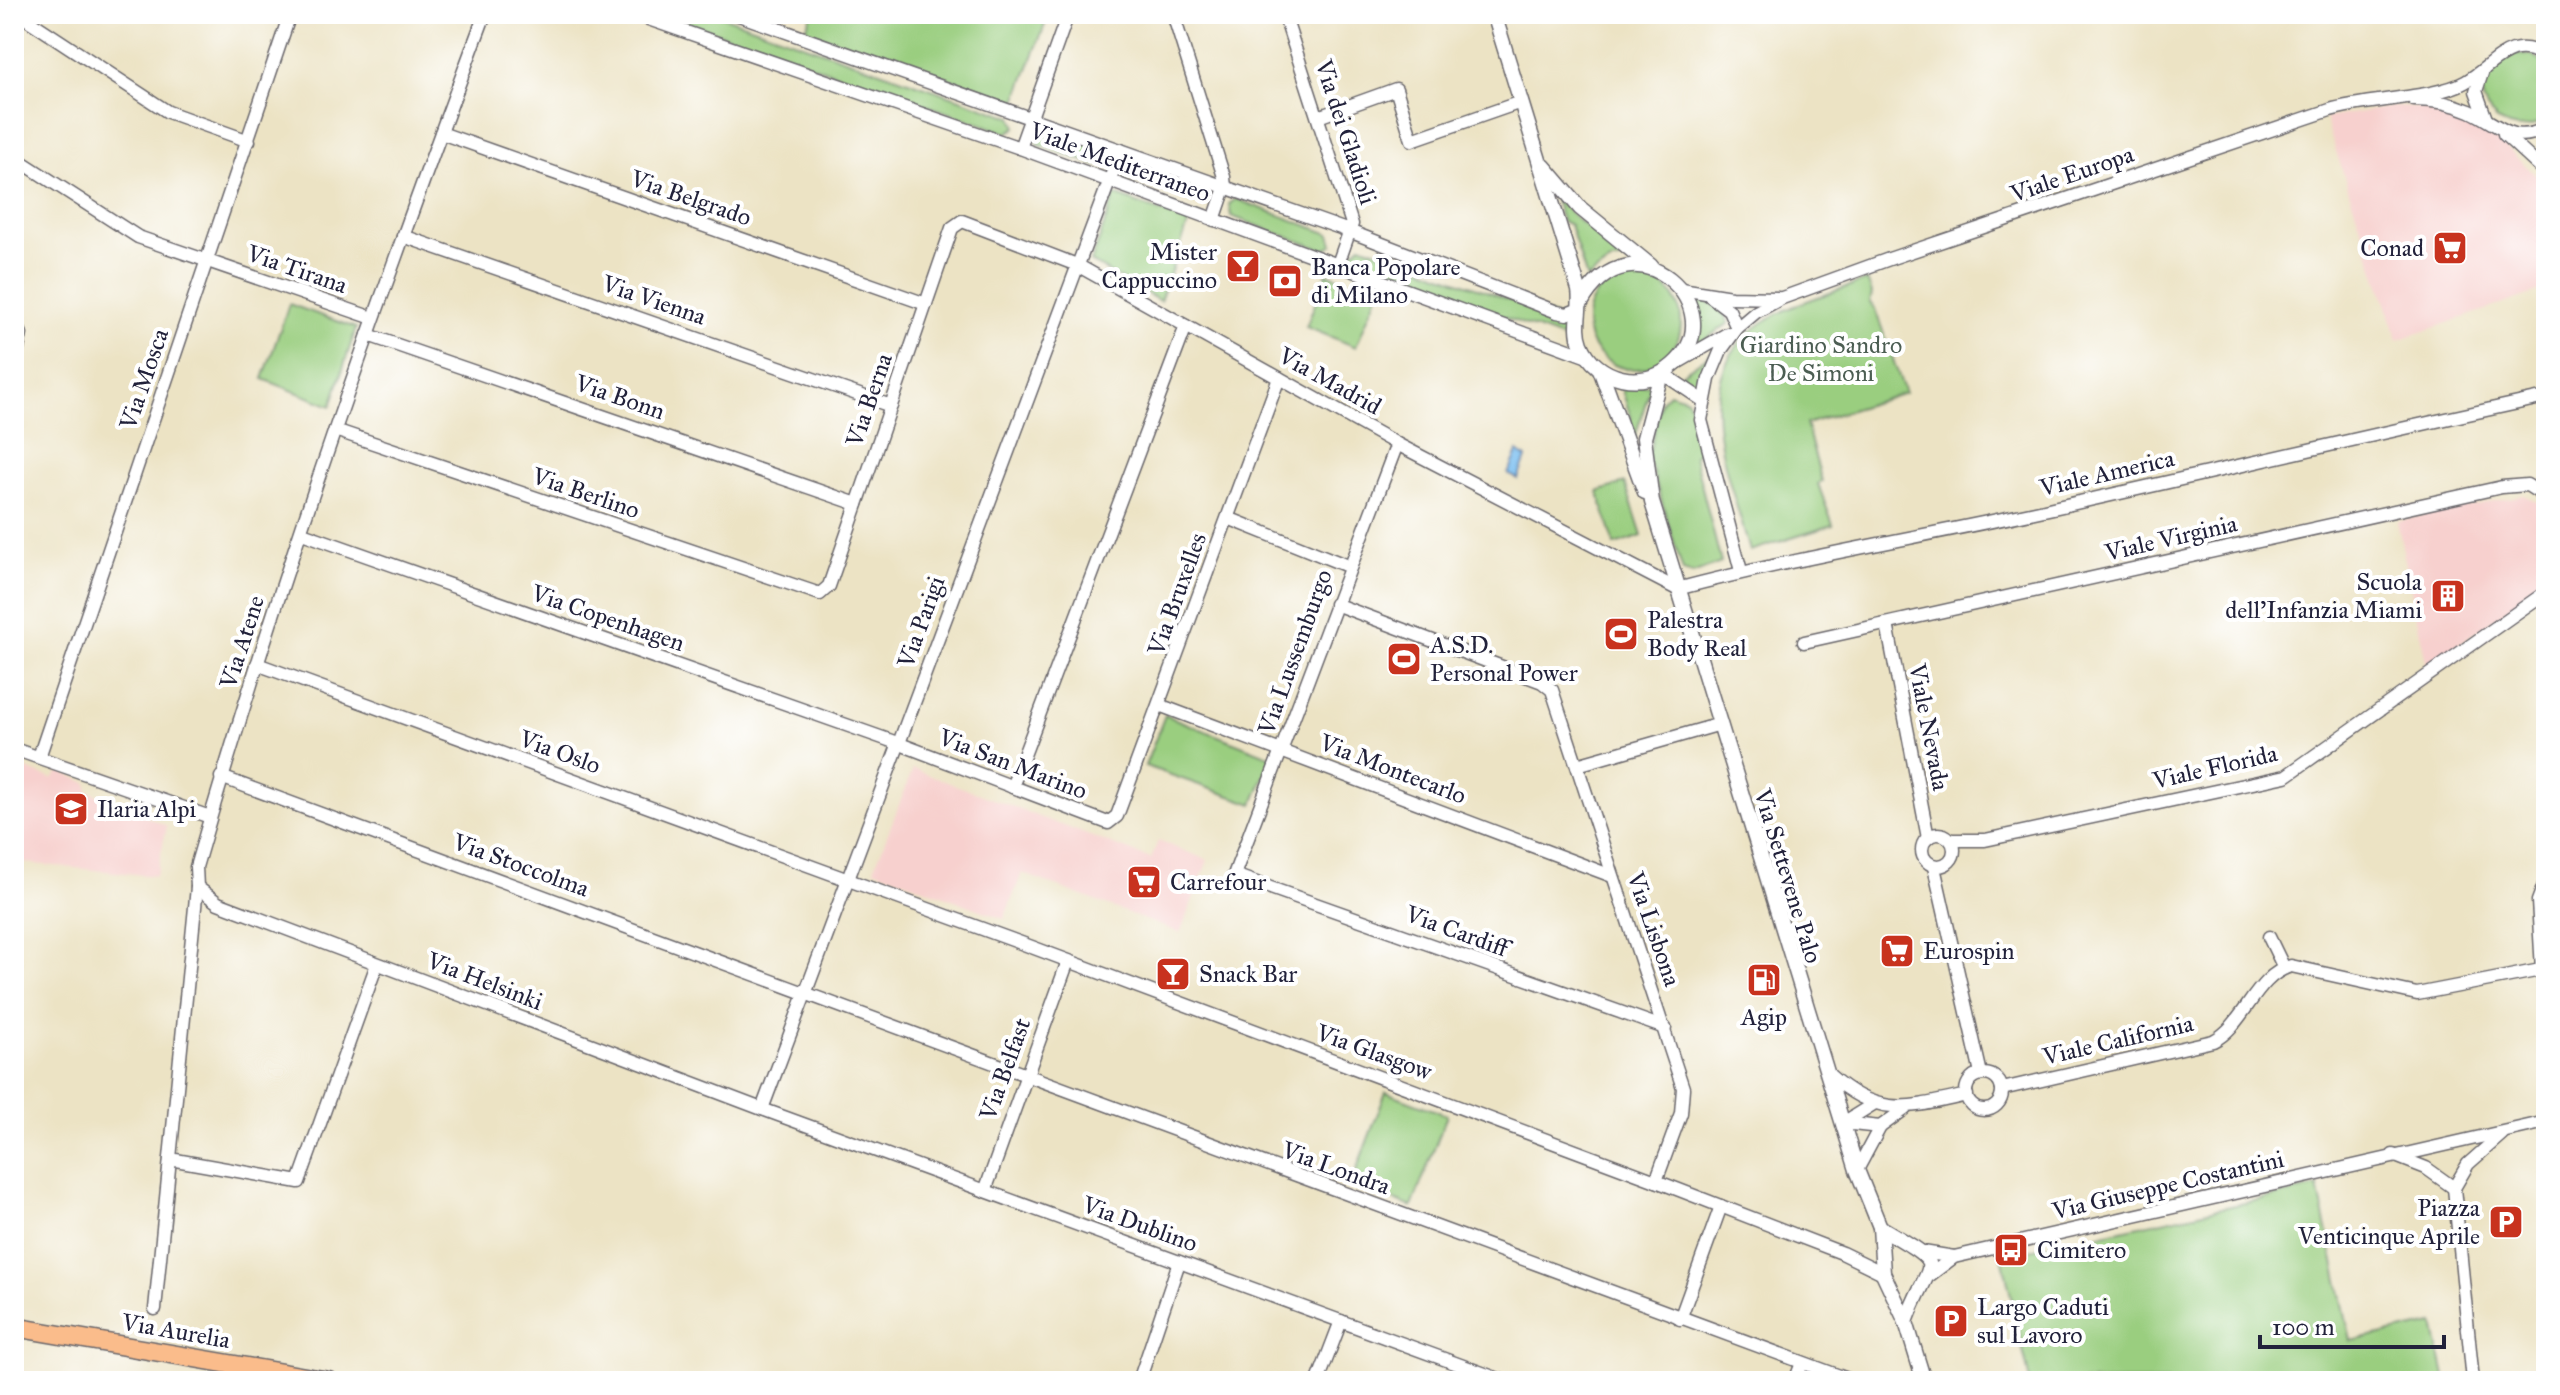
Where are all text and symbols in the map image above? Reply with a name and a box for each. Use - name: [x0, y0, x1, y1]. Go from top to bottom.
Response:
- street label: Via dei Gladioli: [1308, 55, 1384, 209]
- street label: Viale Mediterraneo: [1025, 115, 1214, 209]
- street label: Viale Europa: [2006, 139, 2138, 209]
- street label: Via Belgrado: [626, 163, 755, 233]
- supermarket icon: Conad: [2431, 229, 2469, 267]
- place label: Conad: [2360, 233, 2424, 263]
- place label: Mister Cappuccino: [1102, 237, 1217, 295]
- street label: Via Tirana: [242, 238, 352, 300]
- bar icon: Mister Cappuccino: [1224, 247, 1262, 285]
- place label: Banca Popolare di Milano: [1311, 252, 1461, 310]
- bank icon: Banca Popolare di Milano: [1266, 262, 1304, 300]
- street label: Via Vienna: [597, 268, 711, 332]
- street label: Via Mosca: [113, 324, 175, 434]
- park label: Giardino Sandro De Simoni: [1740, 330, 1902, 388]
- street label: Via Madrid: [1272, 340, 1387, 422]
- street label: Via Berna: [839, 349, 899, 451]
- street label: Via Bonn: [570, 367, 669, 426]
- street label: Viale America: [2036, 443, 2178, 503]
- street label: Via Berlino: [527, 460, 644, 525]
- street label: Viale Virginia: [2101, 508, 2241, 568]
- street label: Via Bruxelles: [1141, 529, 1213, 660]
- street label: Via Lussemburgo: [1251, 565, 1339, 740]
- place label: Scuola dell'Infanzia Miami: [2225, 567, 2423, 625]
- street label: Via Parigi: [890, 572, 952, 673]
- street label: Via Copenhagen: [527, 577, 688, 658]
- building icon: Scuola dell'Infanzia Miami: [2429, 577, 2467, 615]
- street label: Via Atene: [213, 592, 271, 693]
- place label: Palestra Body Real: [1647, 605, 1747, 663]
- sports icon: Palestra Body Real: [1602, 615, 1640, 653]
- place label: A.S.D. Personal Power: [1429, 630, 1578, 688]
- sports icon: A.S.D. Personal Power: [1385, 640, 1423, 678]
- street label: Viale Nevada: [1902, 660, 1956, 794]
- street label: Via San Marino: [934, 722, 1091, 806]
- street label: Via Oslo: [514, 723, 605, 781]
- street label: Via Montecarlo: [1315, 727, 1470, 811]
- street label: Viale Florida: [2149, 738, 2281, 796]
- street label: Via Settevene Palo: [1747, 784, 1829, 967]
- school or university icon: Ilaria Alpi: [52, 790, 90, 828]
- place label: Ilaria Alpi: [97, 794, 196, 824]
- street label: Via Stoccolma: [448, 826, 594, 904]
- supermarket icon: Carrefour: [1125, 863, 1163, 901]
- place label: Carrefour: [1170, 867, 1266, 897]
- street label: Via Lisbona: [1620, 867, 1688, 991]
- street label: Via Cardiff: [1401, 898, 1516, 965]
- supermarket icon: Eurospin: [1878, 932, 1916, 970]
- place label: Eurospin: [1923, 936, 2014, 966]
- street label: Via Helsinki: [422, 945, 548, 1017]
- bar icon: Snack Bar: [1154, 955, 1192, 993]
- place label: Snack Bar: [1199, 959, 1297, 989]
- fuel station icon: Agip: [1745, 961, 1783, 999]
- place label: Agip: [1740, 1002, 1787, 1032]
- street label: Viale California: [2039, 1008, 2197, 1072]
- street label: Via Belfast: [972, 1013, 1037, 1125]
- street label: Via Glasgow: [1311, 1017, 1437, 1087]
- street label: Via Londra: [1277, 1134, 1395, 1202]
- street label: Via Giuseppe Costantini: [2048, 1144, 2287, 1226]
- street label: Via Dublino: [1077, 1189, 1202, 1259]
- place label: Piazza Venticinque Aprile: [2297, 1193, 2481, 1251]
- parking icon: Piazza Venticinque Aprile: [2487, 1203, 2525, 1241]
- bus stop icon: Cimitero: [1992, 1231, 2030, 1269]
- place label: Cimitero: [2037, 1235, 2126, 1265]
- place label: Largo Caduti sul Lavoro: [1977, 1292, 2109, 1350]
- scale bar: [2260, 1299, 2444, 1349]
- parking icon: Largo Caduti sul Lavoro: [1932, 1302, 1970, 1340]
- street label: Via Aurelia: [119, 1307, 233, 1355]
- text: 100 m: [2272, 1312, 2335, 1342]

